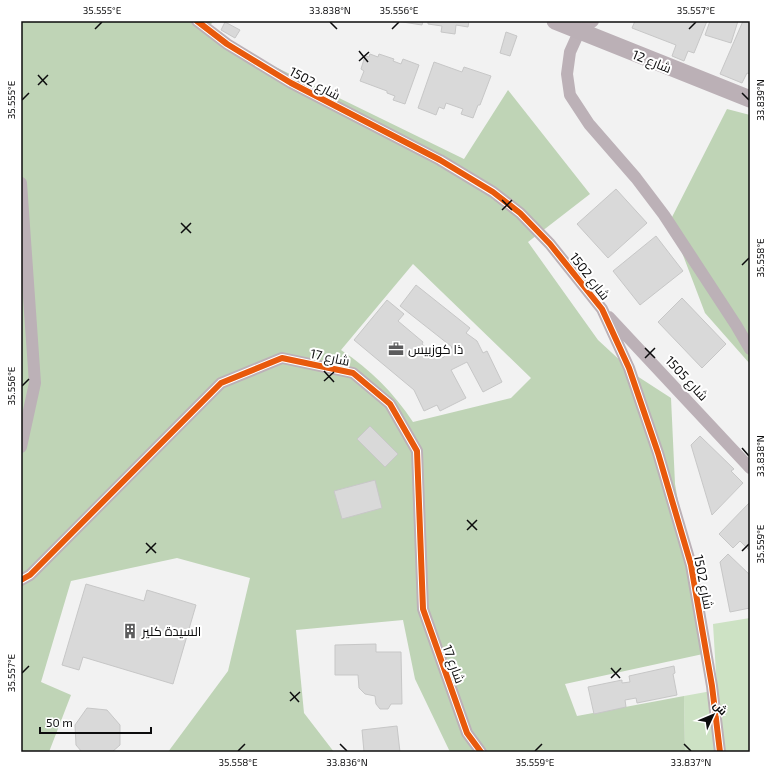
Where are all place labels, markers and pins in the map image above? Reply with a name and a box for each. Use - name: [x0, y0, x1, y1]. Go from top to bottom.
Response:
- office icon: ذا كوزبيس: [387, 340, 405, 358]
- place label: ذا كوزبيس: [408, 341, 463, 357]
- building icon: السيدة كلير: [121, 622, 139, 640]
- place label: السيدة كلير: [141, 623, 201, 639]

